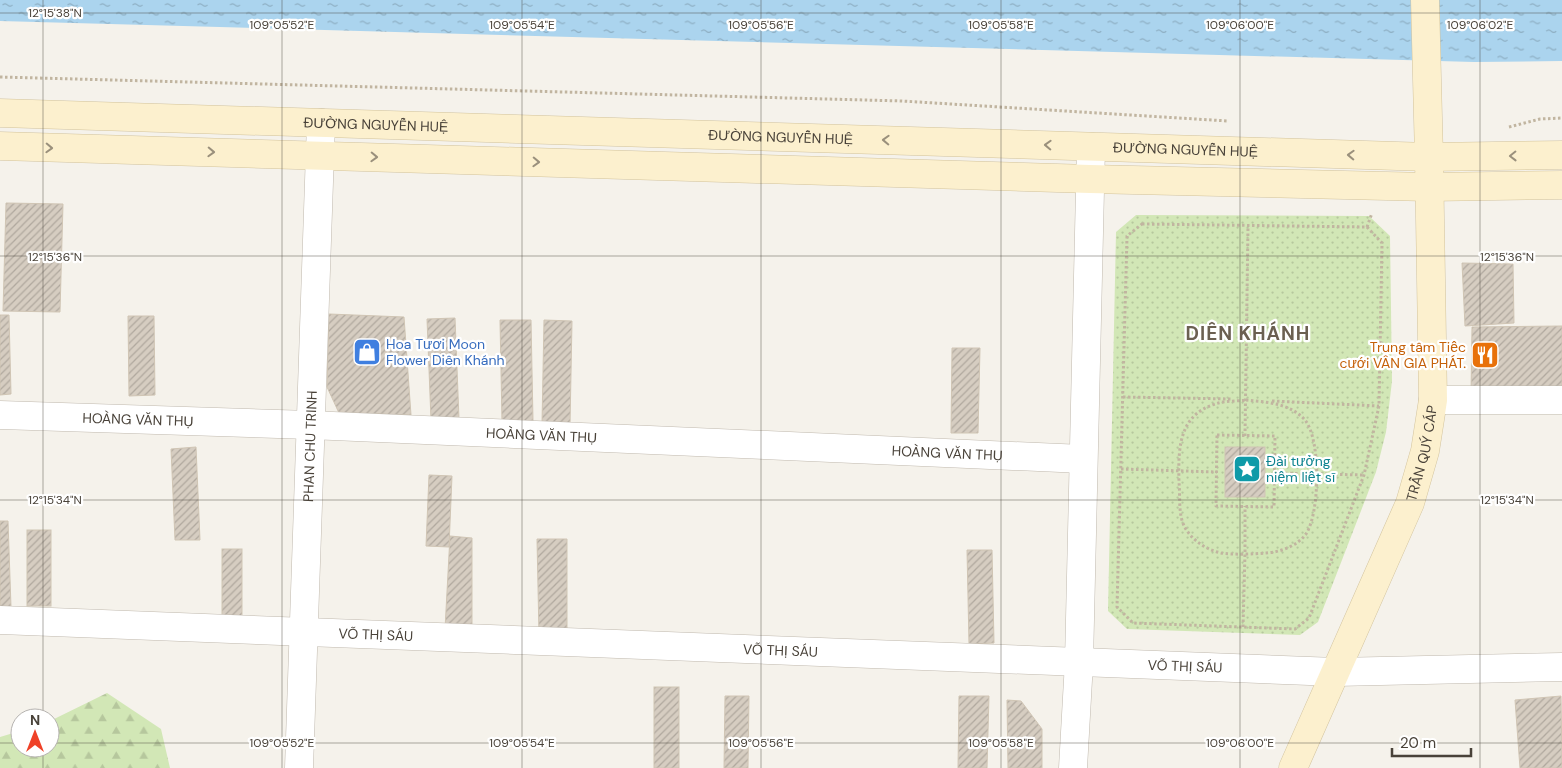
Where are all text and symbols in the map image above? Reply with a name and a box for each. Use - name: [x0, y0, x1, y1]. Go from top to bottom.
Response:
- text: 12°15'38"N: [28, 5, 82, 21]
- text: 109°05'52"E: [250, 17, 315, 33]
- text: 109°05'54"E: [489, 17, 555, 33]
- text: 109°05'56"E: [728, 17, 794, 33]
- text: 109°05'58"E: [968, 17, 1034, 33]
- text: 109°06'00"E: [1206, 17, 1274, 33]
- text: 109°06'02"E: [1447, 17, 1513, 33]
- street label: ĐƯỜNG NGUYỄN HUỆ: [303, 113, 449, 136]
- street label: ĐƯỜNG NGUYỄN HUỆ: [708, 126, 853, 148]
- one-way arrow: [882, 135, 890, 146]
- street label: ĐƯỜNG NGUYỄN HUỆ: [1113, 138, 1258, 161]
- one-way arrow: [1044, 140, 1052, 151]
- one-way arrow: [45, 142, 53, 153]
- one-way arrow: [207, 147, 215, 158]
- one-way arrow: [1347, 150, 1354, 160]
- one-way arrow: [1509, 151, 1517, 161]
- one-way arrow: [370, 152, 378, 162]
- one-way arrow: [532, 157, 540, 167]
- text: 12°15'36"N: [28, 249, 82, 265]
- text: 12°15'36"N: [1480, 249, 1534, 265]
- district label: DIÊN KHÁNH: [1186, 321, 1310, 346]
- place label: Hoa Tươi Moon Flower Diên Khánh: [386, 335, 505, 369]
- shop icon: Hoa Tươi Moon Flower Diên Khánh: [352, 337, 382, 367]
- place label: Trung tâm Tiệc cưới VÂN GIA PHÁT.: [1339, 338, 1466, 372]
- restaurant icon: Trung tâm Tiệc cưới VÂN GIA PHÁT.: [1470, 340, 1500, 370]
- street label: PHAN CHU TRINH: [299, 390, 321, 502]
- street label: TRẦN QUÝ CÁP: [1402, 404, 1441, 503]
- street label: HOÀNG VĂN THỤ: [82, 409, 194, 430]
- street label: HOÀNG VĂN THỤ: [486, 424, 598, 447]
- street label: HOÀNG VĂN THỤ: [891, 442, 1003, 464]
- place label: Đài tưởng niệm liệt sĩ: [1266, 452, 1336, 486]
- place icon: Đài tưởng niệm liệt sĩ: [1232, 454, 1262, 484]
- text: 12°15'34"N: [28, 492, 82, 508]
- text: 12°15'34"N: [1480, 492, 1534, 508]
- street label: VÕ THỊ SÁU: [338, 624, 413, 645]
- street label: VÕ THỊ SÁU: [743, 640, 818, 661]
- street label: VÕ THỊ SÁU: [1147, 656, 1223, 677]
- north arrow: [10, 708, 60, 758]
- text: N: [30, 711, 40, 729]
- scale bar: [1392, 726, 1471, 758]
- text: 20 m: [1400, 733, 1436, 753]
- text: 109°05'52"E: [250, 735, 315, 751]
- text: 109°05'54"E: [489, 735, 555, 751]
- text: 109°05'56"E: [728, 735, 794, 751]
- text: 109°05'58"E: [968, 735, 1034, 751]
- text: 109°06'00"E: [1206, 735, 1274, 751]

